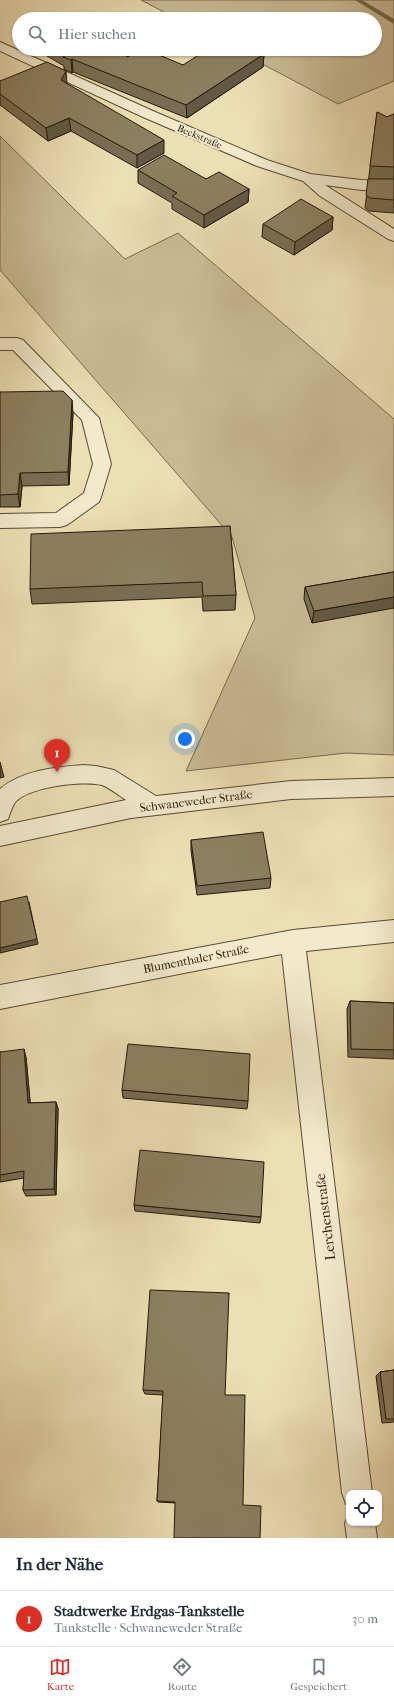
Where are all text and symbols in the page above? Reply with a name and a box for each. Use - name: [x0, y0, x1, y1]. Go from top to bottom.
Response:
- search box: [12, 12, 382, 56]
- icon: search: [26, 23, 48, 45]
- text: Hier suchen: [58, 25, 136, 43]
- street label: Beckstraße: [175, 122, 224, 152]
- your location: [175, 729, 195, 749]
- pin: 1: [44, 739, 70, 772]
- street label: Schwaneweder Straße: [139, 787, 253, 815]
- street label: Blumenthaler Straße: [142, 942, 250, 976]
- street label: Lerchenstraße: [312, 1172, 339, 1261]
- map controls: [346, 1490, 382, 1526]
- button: locate: [346, 1490, 382, 1526]
- text: In der Nähe: [16, 1554, 103, 1574]
- text: Stadtwerke Erdgas-Tankstelle: [54, 1602, 244, 1620]
- text: 1: [27, 1611, 31, 1626]
- text: 30 m: [352, 1611, 378, 1626]
- text: Tankstelle · Schwaneweder Straße: [54, 1620, 242, 1635]
- tab: Karte: [47, 1656, 74, 1693]
- tab: Route: [168, 1656, 197, 1693]
- tab: Gespeichert: [290, 1656, 347, 1693]

